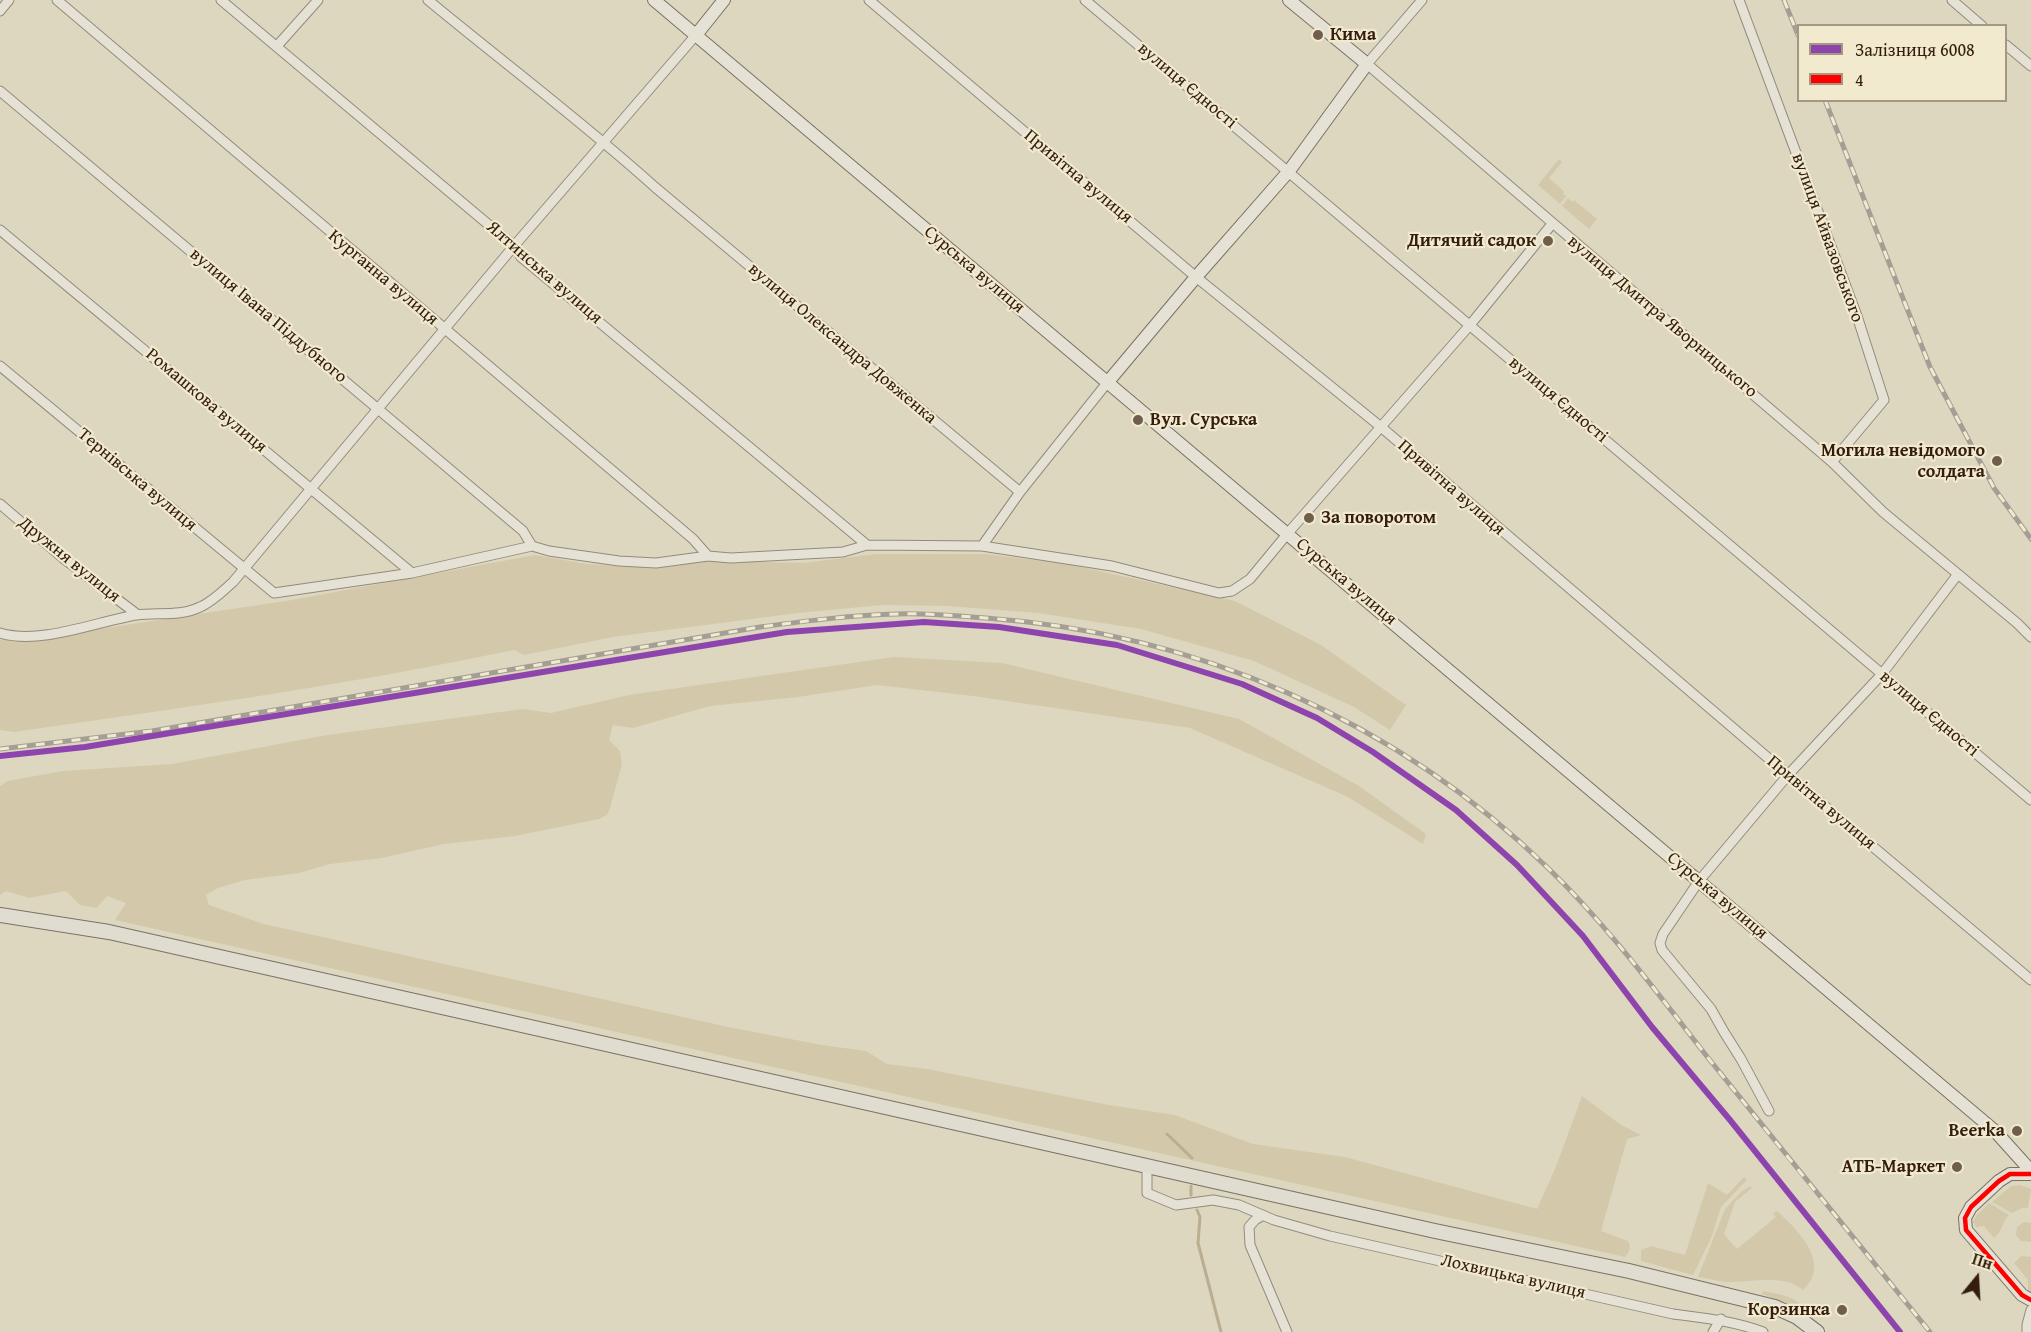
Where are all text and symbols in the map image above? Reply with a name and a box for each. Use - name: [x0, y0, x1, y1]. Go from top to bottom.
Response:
- place label: Кима: [1330, 24, 1376, 46]
- legend: [1797, 24, 2007, 102]
- marker: Кима: [1311, 28, 1325, 42]
- text: Залізниця 6008: [1855, 36, 1975, 63]
- street label: вулиця Єдності: [1133, 38, 1241, 134]
- text: 4: [1855, 66, 1864, 93]
- street label: Привітна вулиця: [1019, 125, 1137, 229]
- street label: вулиця Айвазовського: [1786, 150, 1868, 326]
- street label: Ялтинська вулиця: [482, 217, 606, 329]
- street label: Сурська вулиця: [919, 222, 1029, 318]
- street label: Курганна вулиця: [323, 226, 443, 330]
- place label: Дитячий садок: [1407, 230, 1536, 252]
- street label: вулиця Дмитра Яворницького: [1563, 231, 1761, 403]
- marker: Дитячий садок: [1541, 234, 1555, 248]
- street label: вулиця Івана Піддубного: [185, 244, 351, 388]
- street label: вулиця Олександра Довженка: [743, 259, 941, 429]
- street label: Ромашкова вулиця: [141, 344, 271, 458]
- street label: вулиця Єдності: [1504, 352, 1612, 448]
- place label: Вул. Сурська: [1150, 409, 1257, 431]
- marker: Вул. Сурська: [1131, 413, 1145, 427]
- street label: Тернівська вулиця: [73, 424, 201, 536]
- street label: Привітна вулиця: [1393, 435, 1509, 541]
- place label: Могила невідомого солдата: [1821, 440, 1985, 482]
- marker: Могила невідомого солдата: [1990, 454, 2004, 468]
- place label: За поворотом: [1321, 507, 1436, 529]
- marker: За поворотом: [1302, 511, 1316, 525]
- street label: Дружня вулиця: [14, 512, 124, 608]
- street label: Сурська вулиця: [1291, 534, 1401, 630]
- street label: вулиця Єдності: [1875, 666, 1983, 762]
- street label: Привітна вулиця: [1762, 751, 1880, 855]
- street label: Сурська вулиця: [1662, 848, 1772, 944]
- place label: Beerka: [1948, 1120, 2005, 1142]
- marker: Beerka: [2010, 1124, 2024, 1138]
- place label: АТБ-Маркет: [1842, 1156, 1945, 1178]
- marker: АТБ-Маркет: [1950, 1160, 1964, 1174]
- text: Пн: [1969, 1246, 1996, 1275]
- north arrow: [1947, 1248, 2007, 1308]
- street label: Лохвицька вулиця: [1439, 1250, 1587, 1304]
- place label: Корзинка: [1748, 1299, 1830, 1321]
- marker: Корзинка: [1835, 1303, 1849, 1317]

